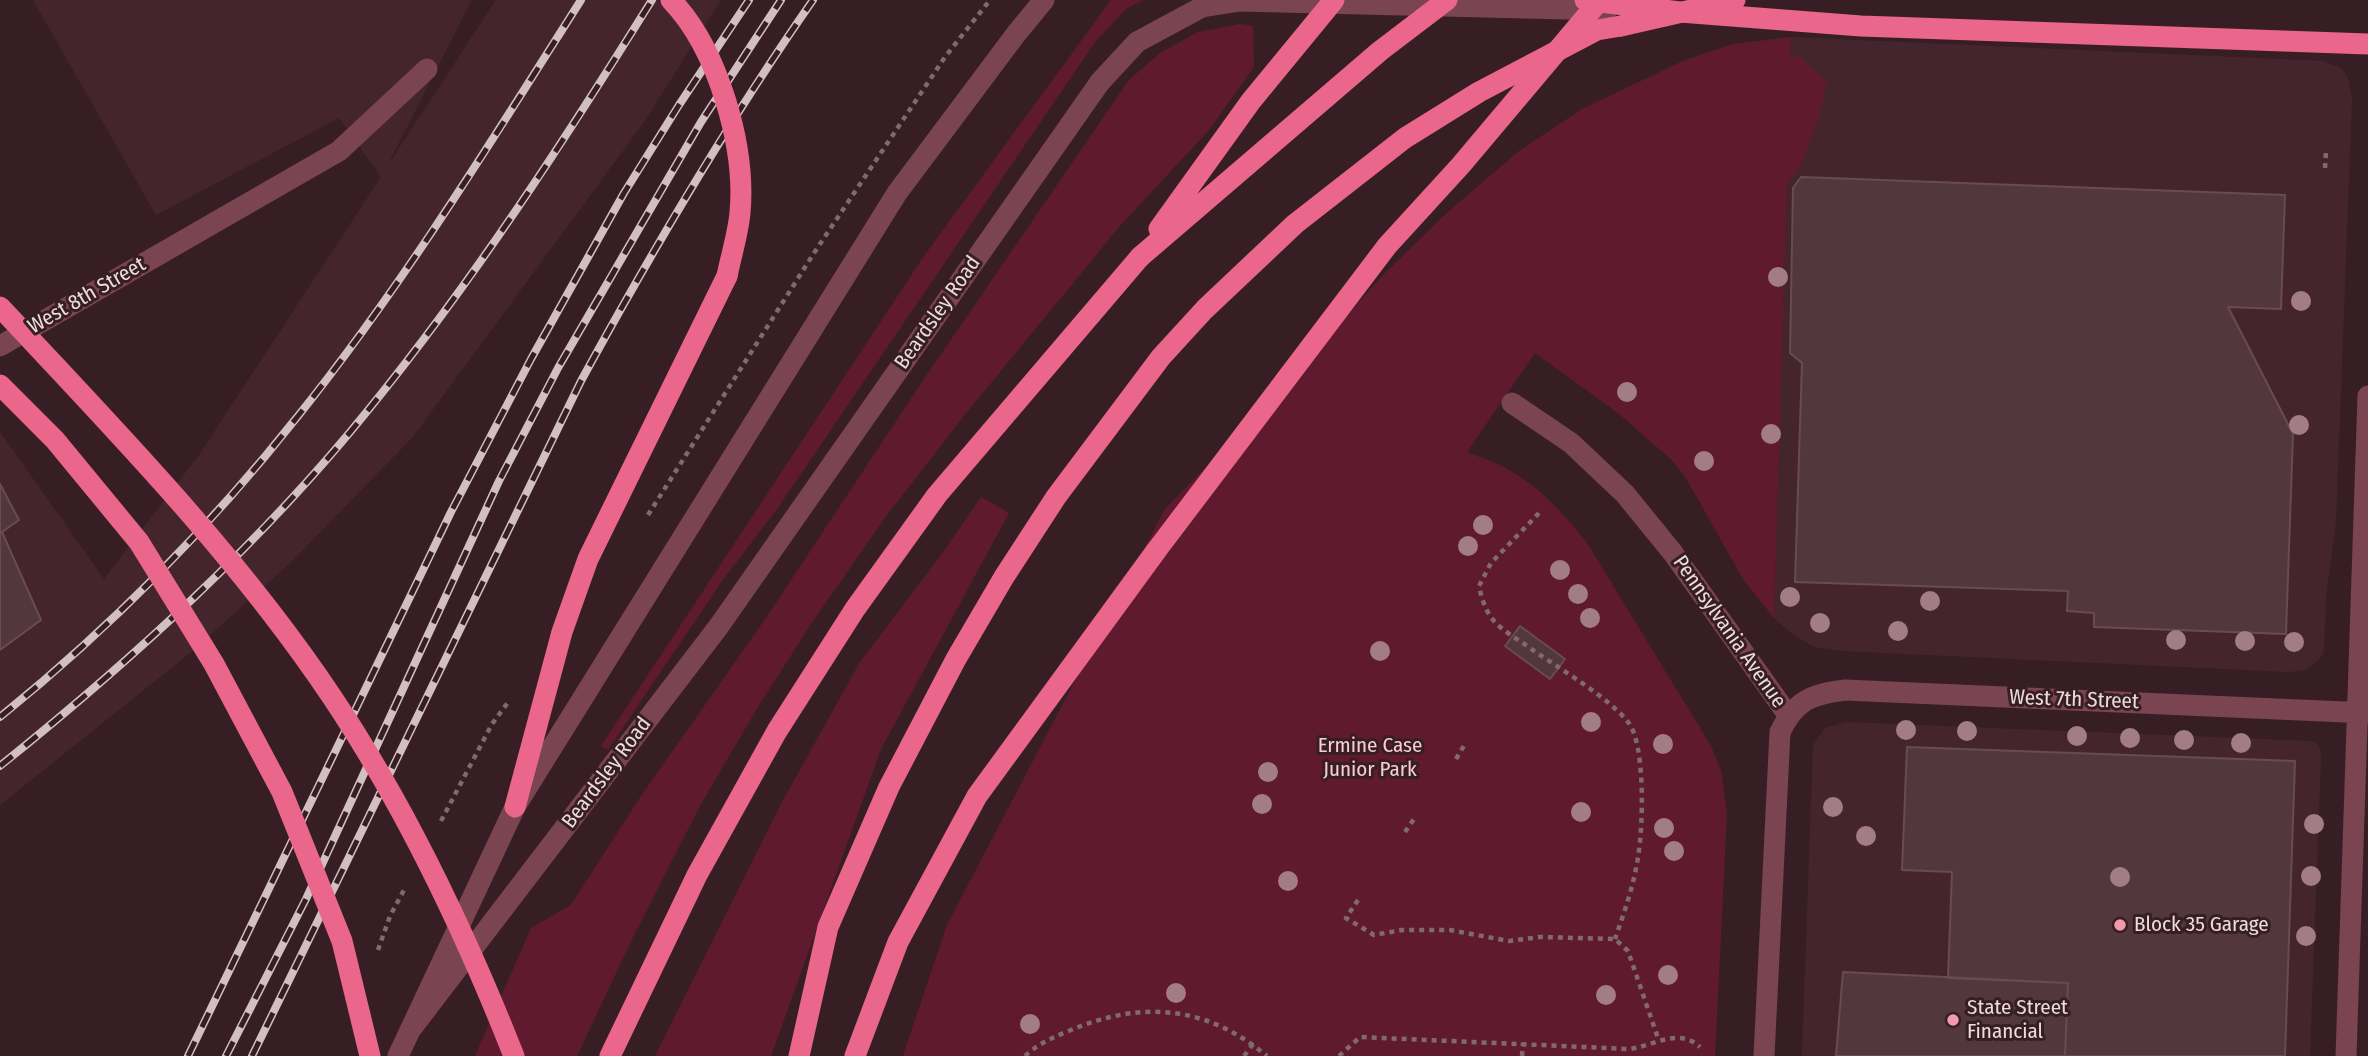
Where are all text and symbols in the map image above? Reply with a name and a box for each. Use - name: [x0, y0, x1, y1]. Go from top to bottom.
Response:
- street label: West 8th Street: [24, 252, 150, 340]
- street label: Beardsley Road: [890, 252, 986, 374]
- street label: Pennsylvania Avenue: [1667, 551, 1791, 713]
- street label: West 7th Street: [2009, 685, 2139, 715]
- street label: Beardsley Road: [557, 713, 657, 833]
- park label: Ermine Case Junior Park: [1318, 733, 1422, 783]
- place label: Block 35 Garage: [2134, 912, 2269, 938]
- marker: Block 35 Garage: [2112, 917, 2128, 933]
- place label: State Street Financial: [1967, 995, 2068, 1045]
- marker: State Street Financial: [1945, 1012, 1961, 1028]

